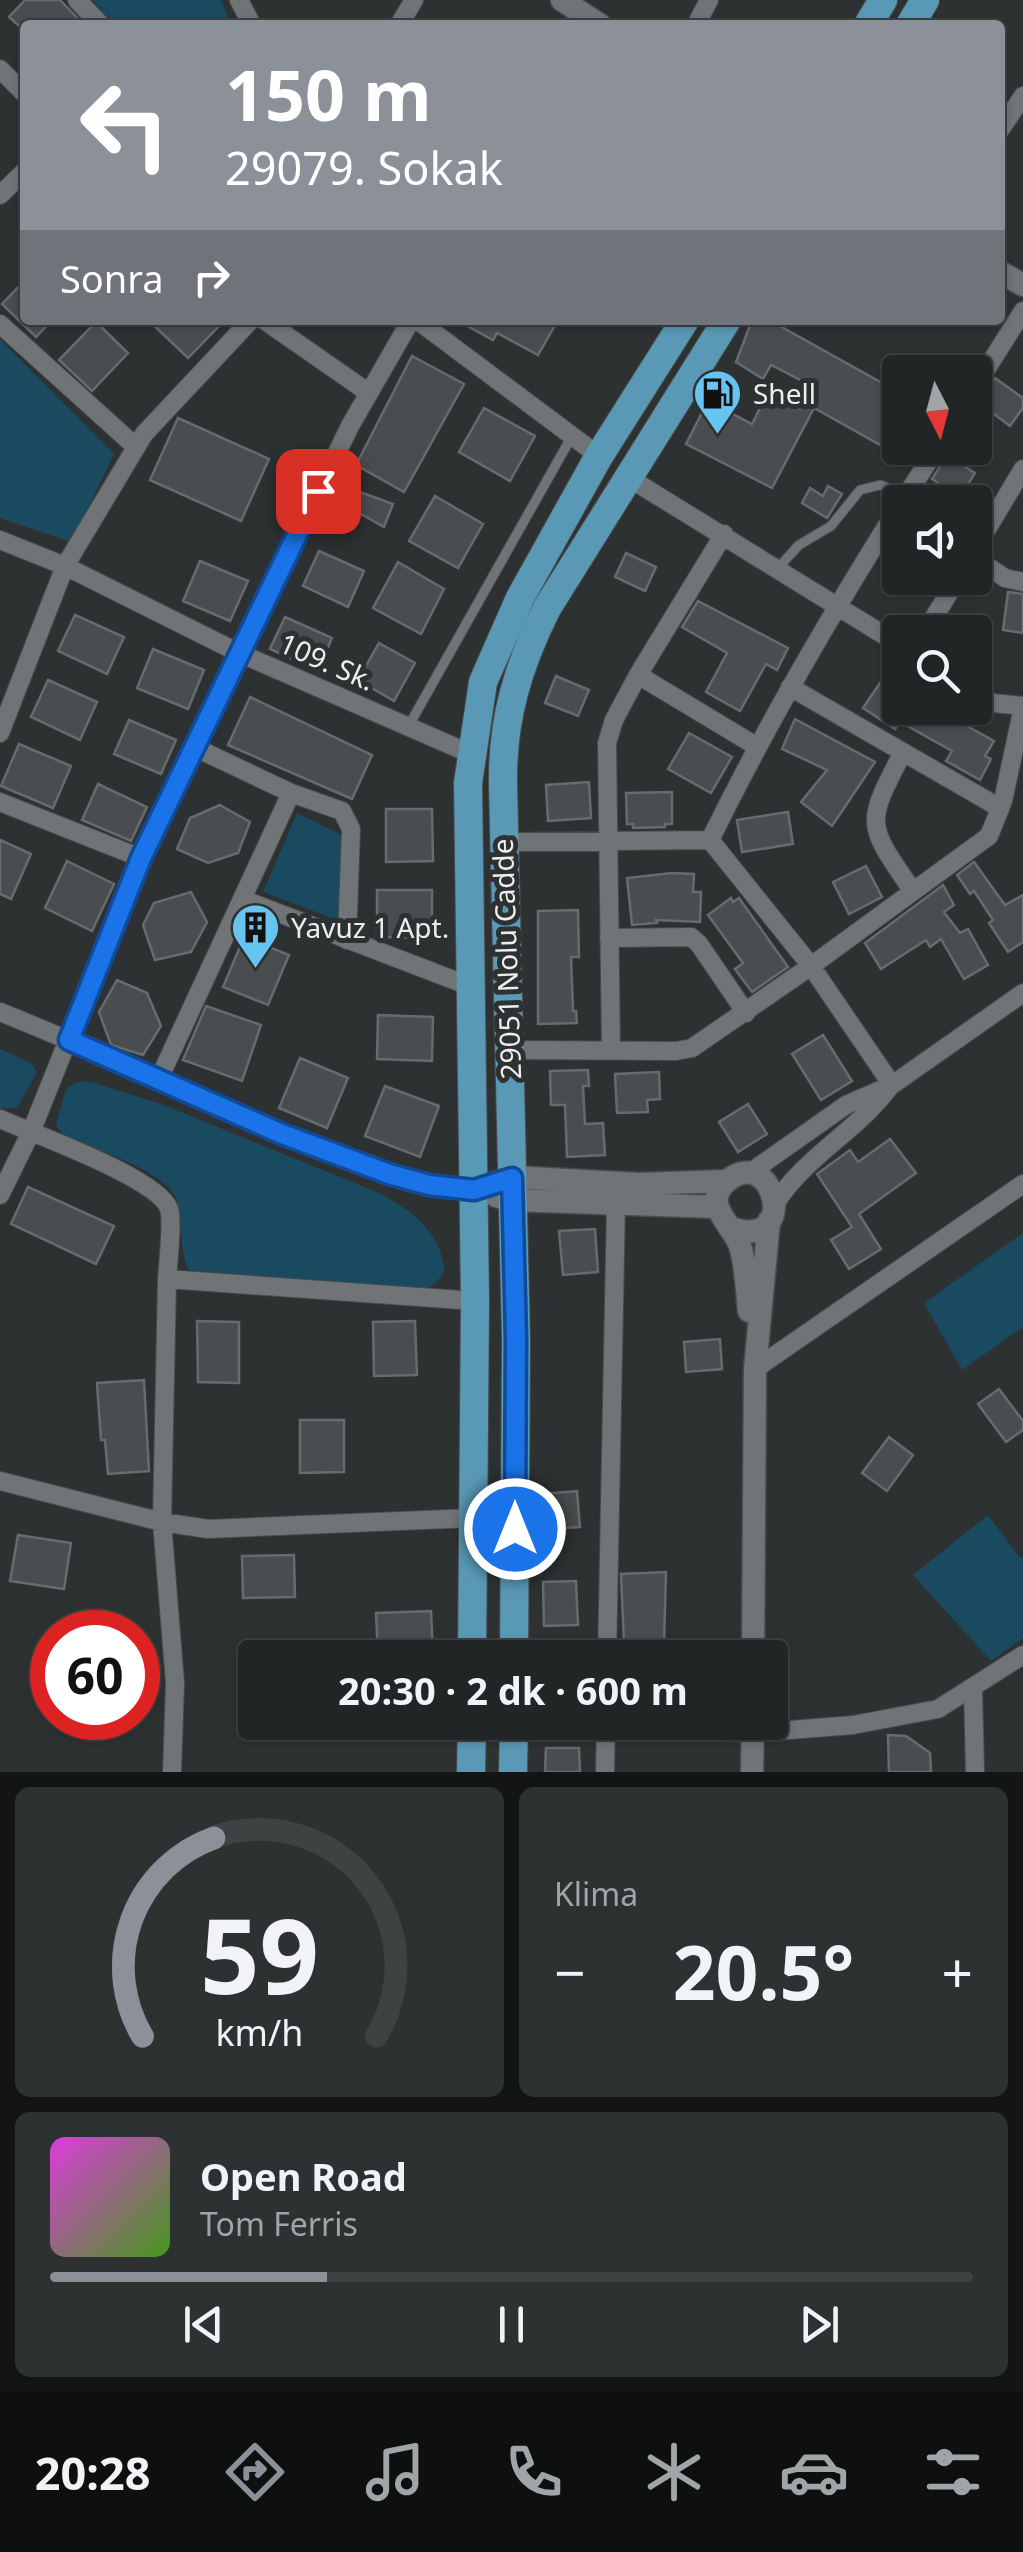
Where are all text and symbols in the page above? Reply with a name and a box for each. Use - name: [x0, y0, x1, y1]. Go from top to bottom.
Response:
- text: 150 m: [225, 46, 432, 142]
- icon: left: [60, 60, 190, 190]
- text: 29079. Sokak: [225, 137, 503, 198]
- icon: right: [184, 250, 239, 305]
- text: Sonra: [60, 252, 164, 304]
- north arrow: [882, 355, 992, 465]
- map controls: [882, 355, 992, 725]
- fuel station icon: Shell: [692, 368, 744, 436]
- place label: Shell: [753, 374, 816, 412]
- pin: [276, 449, 361, 534]
- icon: arrive: [291, 464, 346, 519]
- button: sound: [882, 485, 992, 595]
- button: search: [882, 615, 992, 725]
- street label: 109. Sk.: [274, 623, 381, 699]
- street label: 29051 Nolu Cadde: [483, 838, 529, 1080]
- building icon: Yavuz 1 Apt.: [230, 902, 282, 970]
- place label: Yavuz 1 Apt.: [291, 908, 449, 946]
- position arrow: [463, 1477, 567, 1581]
- speed limit sign: 60: [30, 1610, 160, 1740]
- text: 20:30 · 2 dk · 600 m: [338, 1664, 688, 1716]
- text: Klima: [554, 1872, 638, 1915]
- text: 59: [200, 1883, 319, 2024]
- text: 20.5°: [673, 1920, 854, 2022]
- text: −: [554, 1934, 585, 2009]
- text: +: [942, 1934, 973, 2009]
- text: km/h: [216, 2008, 303, 2056]
- text: Open Road: [200, 2150, 407, 2202]
- text: Tom Ferris: [200, 2202, 358, 2245]
- icon: previous: [176, 2297, 231, 2352]
- icon: pause: [484, 2297, 539, 2352]
- icon: next: [792, 2297, 847, 2352]
- icon: directions: [220, 2437, 290, 2507]
- icon: music: [360, 2437, 430, 2507]
- icon: phone: [499, 2437, 569, 2507]
- icon: climate: [639, 2437, 709, 2507]
- icon: car: [779, 2437, 849, 2507]
- icon: filters: [918, 2437, 988, 2507]
- text: 20:28: [35, 2442, 150, 2503]

